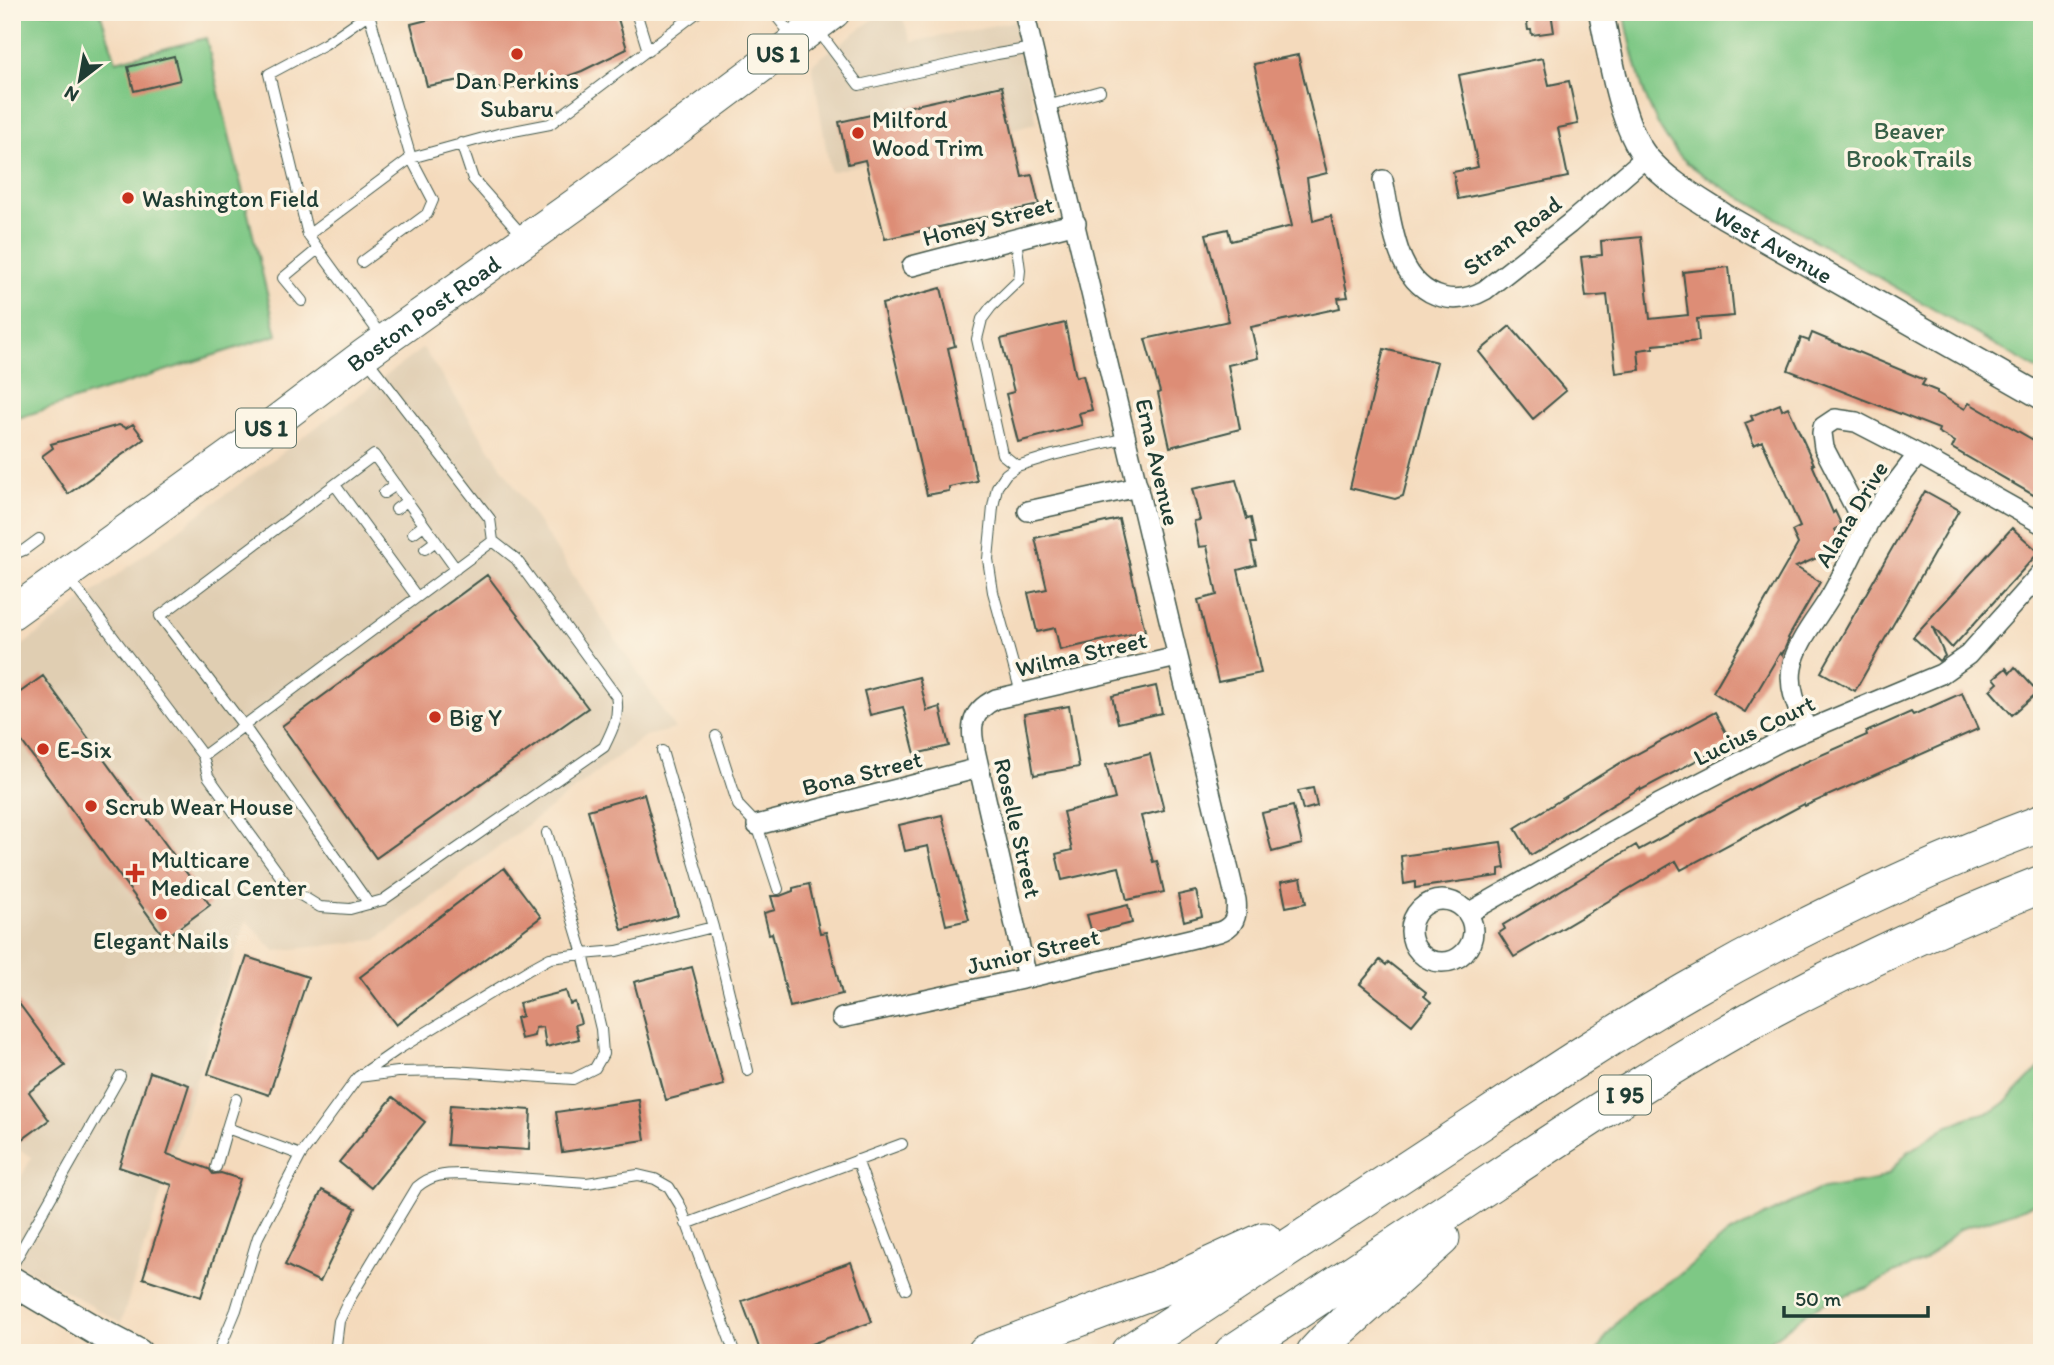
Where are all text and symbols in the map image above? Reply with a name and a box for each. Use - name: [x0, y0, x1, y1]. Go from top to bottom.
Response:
- road number: US 1: [748, 34, 808, 74]
- north arrow: [46, 46, 116, 116]
- marker: Dan Perkins Subaru: [509, 46, 525, 62]
- place label: Dan Perkins Subaru: [455, 66, 579, 123]
- text: N: [60, 81, 83, 107]
- place label: Milford Wood Trim: [872, 105, 984, 162]
- park label: Beaver Brook Trails: [1846, 116, 1972, 173]
- marker: Milford Wood Trim: [850, 125, 866, 141]
- place label: Washington Field: [142, 184, 319, 213]
- street label: Stran Road: [1457, 189, 1567, 281]
- marker: Washington Field: [120, 190, 136, 206]
- street label: Honey Street: [919, 190, 1057, 252]
- street label: West Avenue: [1709, 199, 1838, 289]
- street label: Boston Post Road: [341, 248, 506, 378]
- street label: Erna Avenue: [1129, 396, 1187, 528]
- road number: US 1: [236, 408, 296, 448]
- street label: Alana Drive: [1808, 456, 1894, 572]
- street label: Wilma Street: [1012, 625, 1150, 683]
- street label: Lucius Court: [1689, 688, 1819, 772]
- place label: Big Y: [449, 703, 502, 732]
- marker: Big Y: [427, 709, 443, 725]
- place label: E-Six: [57, 735, 112, 764]
- marker: E-Six: [35, 741, 51, 757]
- street label: Bona Street: [799, 744, 925, 802]
- street label: Roselle Street: [988, 755, 1048, 901]
- place label: Scrub Wear House: [105, 792, 294, 821]
- marker: Scrub Wear House: [83, 798, 99, 814]
- place label: Multicare Medical Center: [151, 845, 307, 902]
- marker: Multicare Medical Center: [125, 863, 145, 883]
- marker: Elegant Nails: [153, 906, 169, 922]
- street label: Junior Street: [964, 922, 1102, 980]
- place label: Elegant Nails: [93, 926, 229, 955]
- road number: I 95: [1599, 1076, 1651, 1114]
- scale bar: [1784, 1274, 1928, 1318]
- text: 50 m: [1795, 1286, 1842, 1311]

